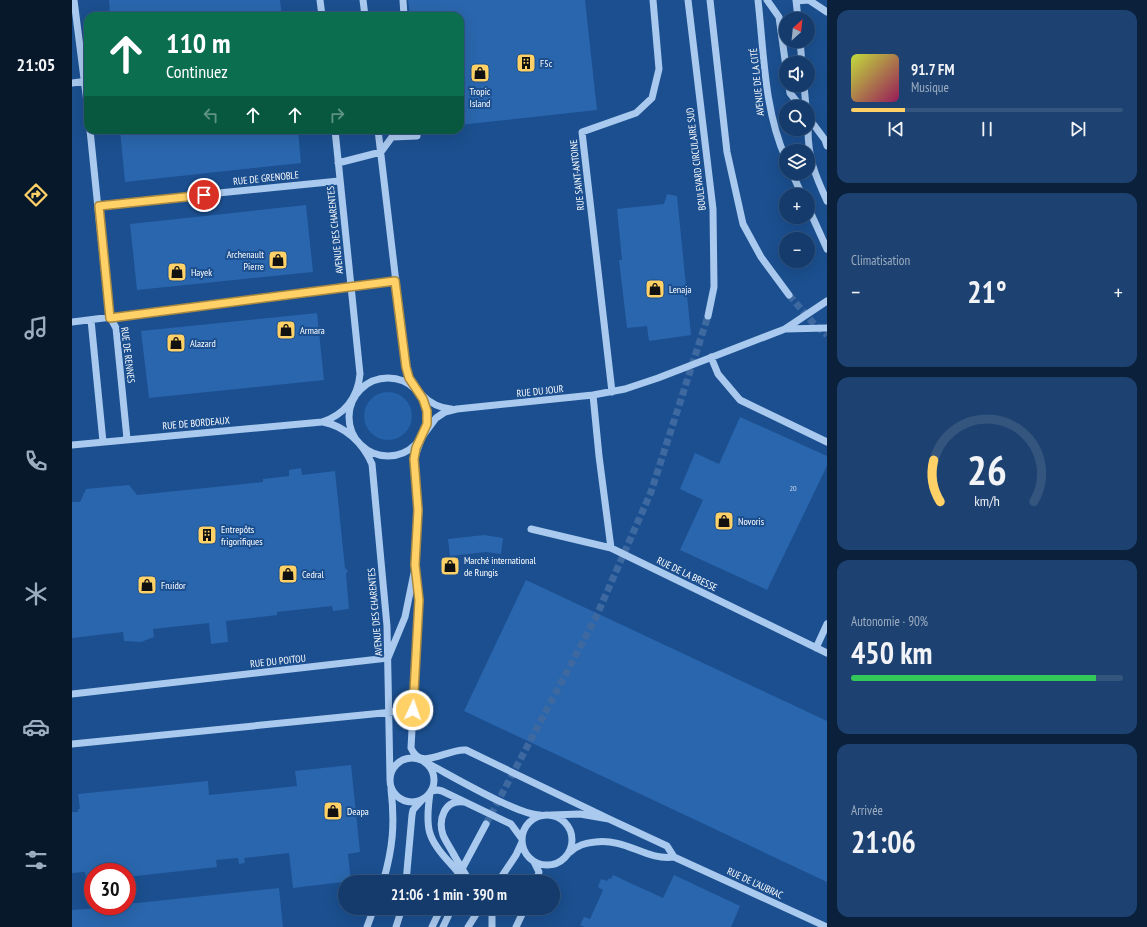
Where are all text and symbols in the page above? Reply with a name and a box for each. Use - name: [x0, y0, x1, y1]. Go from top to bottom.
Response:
- north arrow: [779, 12, 815, 48]
- map controls: [779, 12, 815, 268]
- text: 110 m: [166, 24, 230, 61]
- icon: ahead: [100, 28, 152, 80]
- street label: AVENUE DE LA CITÉ: [747, 47, 767, 117]
- building icon: F5c: [515, 52, 537, 74]
- text: 21:05: [17, 53, 55, 76]
- button: sound: [779, 56, 815, 92]
- place label: F5c: [540, 57, 553, 70]
- text: Continuez: [166, 60, 228, 83]
- text: 91.7 FM: [911, 60, 954, 79]
- shop icon: Tropic Island: [469, 62, 491, 84]
- text: Musique: [911, 79, 949, 96]
- place label: Tropic Island: [470, 85, 491, 110]
- button: search: [779, 100, 815, 136]
- icon: left: [200, 104, 222, 126]
- icon: ahead: [242, 104, 264, 126]
- icon: ahead: [284, 104, 306, 126]
- icon: right: [326, 104, 348, 126]
- street label: BOULEVARD CIRCULAIRE SUD: [683, 107, 709, 211]
- icon: previous: [885, 118, 907, 140]
- icon: pause: [976, 118, 998, 140]
- icon: next: [1067, 118, 1089, 140]
- street label: RUE SAINT-ANTOINE: [567, 139, 587, 211]
- button: layers: [779, 144, 815, 180]
- street label: RUE DE GRENOBLE: [232, 168, 300, 188]
- pin: [187, 178, 221, 212]
- icon: directions: [22, 181, 50, 209]
- icon: arrive: [193, 184, 215, 206]
- street label: AVENUE DES CHARENTES: [324, 185, 346, 275]
- button: +: [779, 188, 815, 224]
- button: −: [779, 232, 815, 268]
- place label: Archenault Pierre: [227, 248, 264, 273]
- shop icon: Archenault Pierre: [267, 249, 289, 271]
- text: Climatisation: [851, 252, 910, 269]
- shop icon: Hayek: [166, 261, 188, 283]
- place label: Hayek: [191, 266, 212, 279]
- text: 21°: [967, 272, 1007, 311]
- shop icon: Lenaja: [644, 278, 666, 300]
- text: −: [851, 278, 860, 306]
- text: +: [1114, 278, 1123, 306]
- place label: Lenaja: [669, 283, 691, 296]
- icon: music: [22, 314, 50, 342]
- shop icon: Armara: [275, 319, 297, 341]
- place label: Armara: [300, 324, 325, 337]
- street label: RUE DE RENNES: [118, 326, 138, 384]
- shop icon: Alazard: [165, 332, 187, 354]
- place label: Alazard: [190, 337, 216, 350]
- street label: RUE DU JOUR: [516, 382, 564, 400]
- street label: RUE DE BORDEAUX: [162, 414, 230, 432]
- text: 26: [967, 442, 1007, 495]
- icon: phone: [22, 447, 50, 475]
- house number: 20: [789, 483, 797, 493]
- text: km/h: [974, 490, 1000, 509]
- shop icon: Novoris: [713, 510, 735, 532]
- place label: Novoris: [738, 515, 765, 528]
- place label: Entrepôts frigorifiques: [221, 523, 263, 548]
- building icon: Entrepôts frigorifiques: [196, 524, 218, 546]
- place label: Marché international de Rungis: [464, 554, 536, 579]
- street label: RUE DE LA BRESSE: [655, 554, 719, 594]
- shop icon: Marché international de Rungis: [439, 555, 461, 577]
- shop icon: Cedral: [277, 563, 299, 585]
- street label: AVENUE DES CHARENTES: [365, 567, 385, 657]
- place label: Cedral: [302, 568, 324, 581]
- shop icon: Fruidor: [136, 574, 158, 596]
- place label: Fruidor: [161, 579, 186, 592]
- icon: climate: [22, 580, 50, 608]
- text: Autonomie · 90%: [851, 613, 928, 630]
- text: 450 km: [851, 633, 932, 672]
- street label: RUE DU POITOU: [249, 652, 307, 670]
- position arrow: [392, 689, 434, 731]
- icon: car: [22, 713, 50, 741]
- shop icon: Deapa: [322, 800, 344, 822]
- text: Arrivée: [851, 802, 883, 819]
- place label: Deapa: [347, 805, 369, 818]
- text: 21:06: [851, 822, 916, 861]
- icon: filters: [22, 846, 50, 874]
- speed limit sign: 30: [84, 863, 136, 915]
- street label: RUE DE L'AUBRAC: [725, 864, 785, 902]
- text: 21:06 · 1 min · 390 m: [391, 885, 507, 904]

